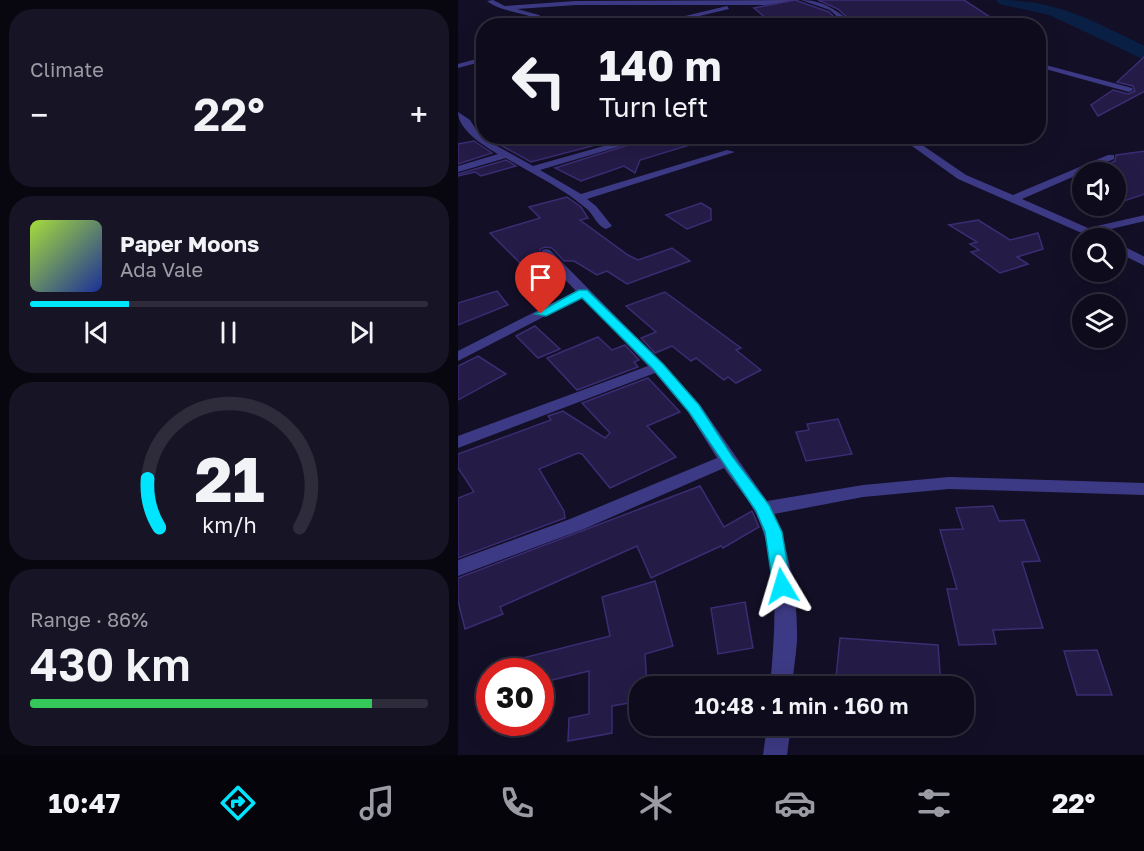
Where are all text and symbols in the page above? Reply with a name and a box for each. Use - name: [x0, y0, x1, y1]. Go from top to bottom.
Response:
- text: 140 m: [599, 40, 721, 90]
- icon: left: [500, 42, 578, 120]
- text: Climate: [30, 57, 104, 81]
- text: 22°: [193, 87, 265, 141]
- text: Turn left: [599, 91, 708, 123]
- text: −: [30, 95, 48, 134]
- text: +: [410, 95, 428, 134]
- map controls: [1072, 162, 1126, 348]
- button: sound: [1072, 162, 1126, 216]
- button: search: [1072, 228, 1126, 282]
- text: Paper Moons: [120, 230, 259, 257]
- pin: [515, 252, 566, 314]
- text: Ada Vale: [120, 257, 203, 281]
- icon: arrive: [524, 261, 557, 294]
- button: layers: [1072, 294, 1126, 348]
- icon: previous: [80, 316, 113, 349]
- icon: pause: [212, 316, 245, 349]
- icon: next: [345, 316, 378, 349]
- text: 21: [194, 441, 264, 516]
- text: km/h: [202, 512, 256, 538]
- position arrow: [750, 554, 814, 618]
- text: Range · 86%: [30, 607, 148, 631]
- text: 430 km: [30, 637, 191, 691]
- speed limit sign: 30: [476, 658, 554, 736]
- text: 10:48 · 1 min · 160 m: [695, 692, 909, 719]
- icon: directions: [217, 782, 259, 824]
- icon: music: [356, 782, 398, 824]
- icon: phone: [496, 782, 538, 824]
- icon: climate: [635, 782, 677, 824]
- icon: car: [774, 782, 816, 824]
- icon: filters: [913, 782, 955, 824]
- text: 10:47: [49, 787, 120, 819]
- text: 22°: [1052, 787, 1095, 819]

